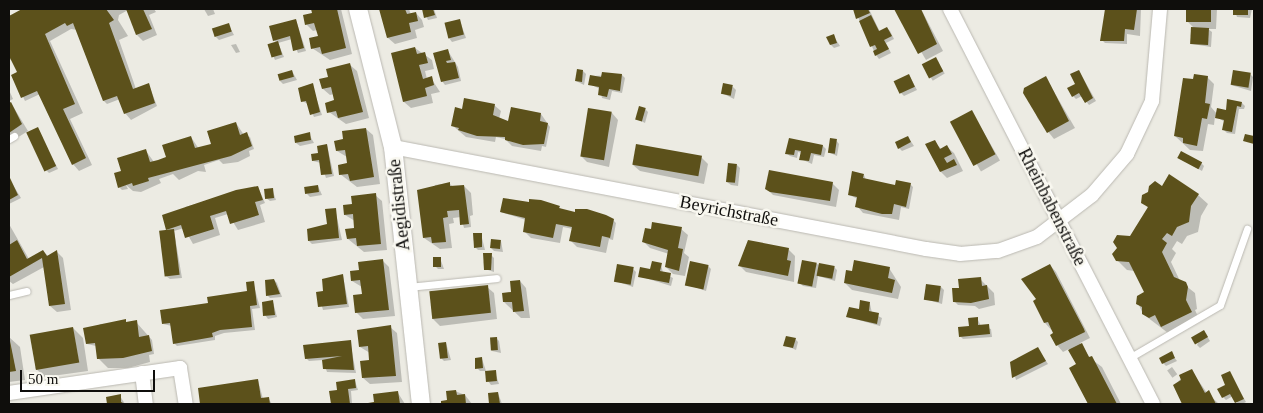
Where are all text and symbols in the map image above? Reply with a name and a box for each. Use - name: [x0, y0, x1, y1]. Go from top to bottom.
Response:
- street label: Rheinbabenstraße: [1013, 145, 1091, 269]
- street label: Aegidistraße: [383, 158, 415, 252]
- street label: Beyrichstraße: [678, 191, 780, 231]
- scale bar: [22, 360, 158, 392]
- text: 50 m: [28, 371, 58, 387]

